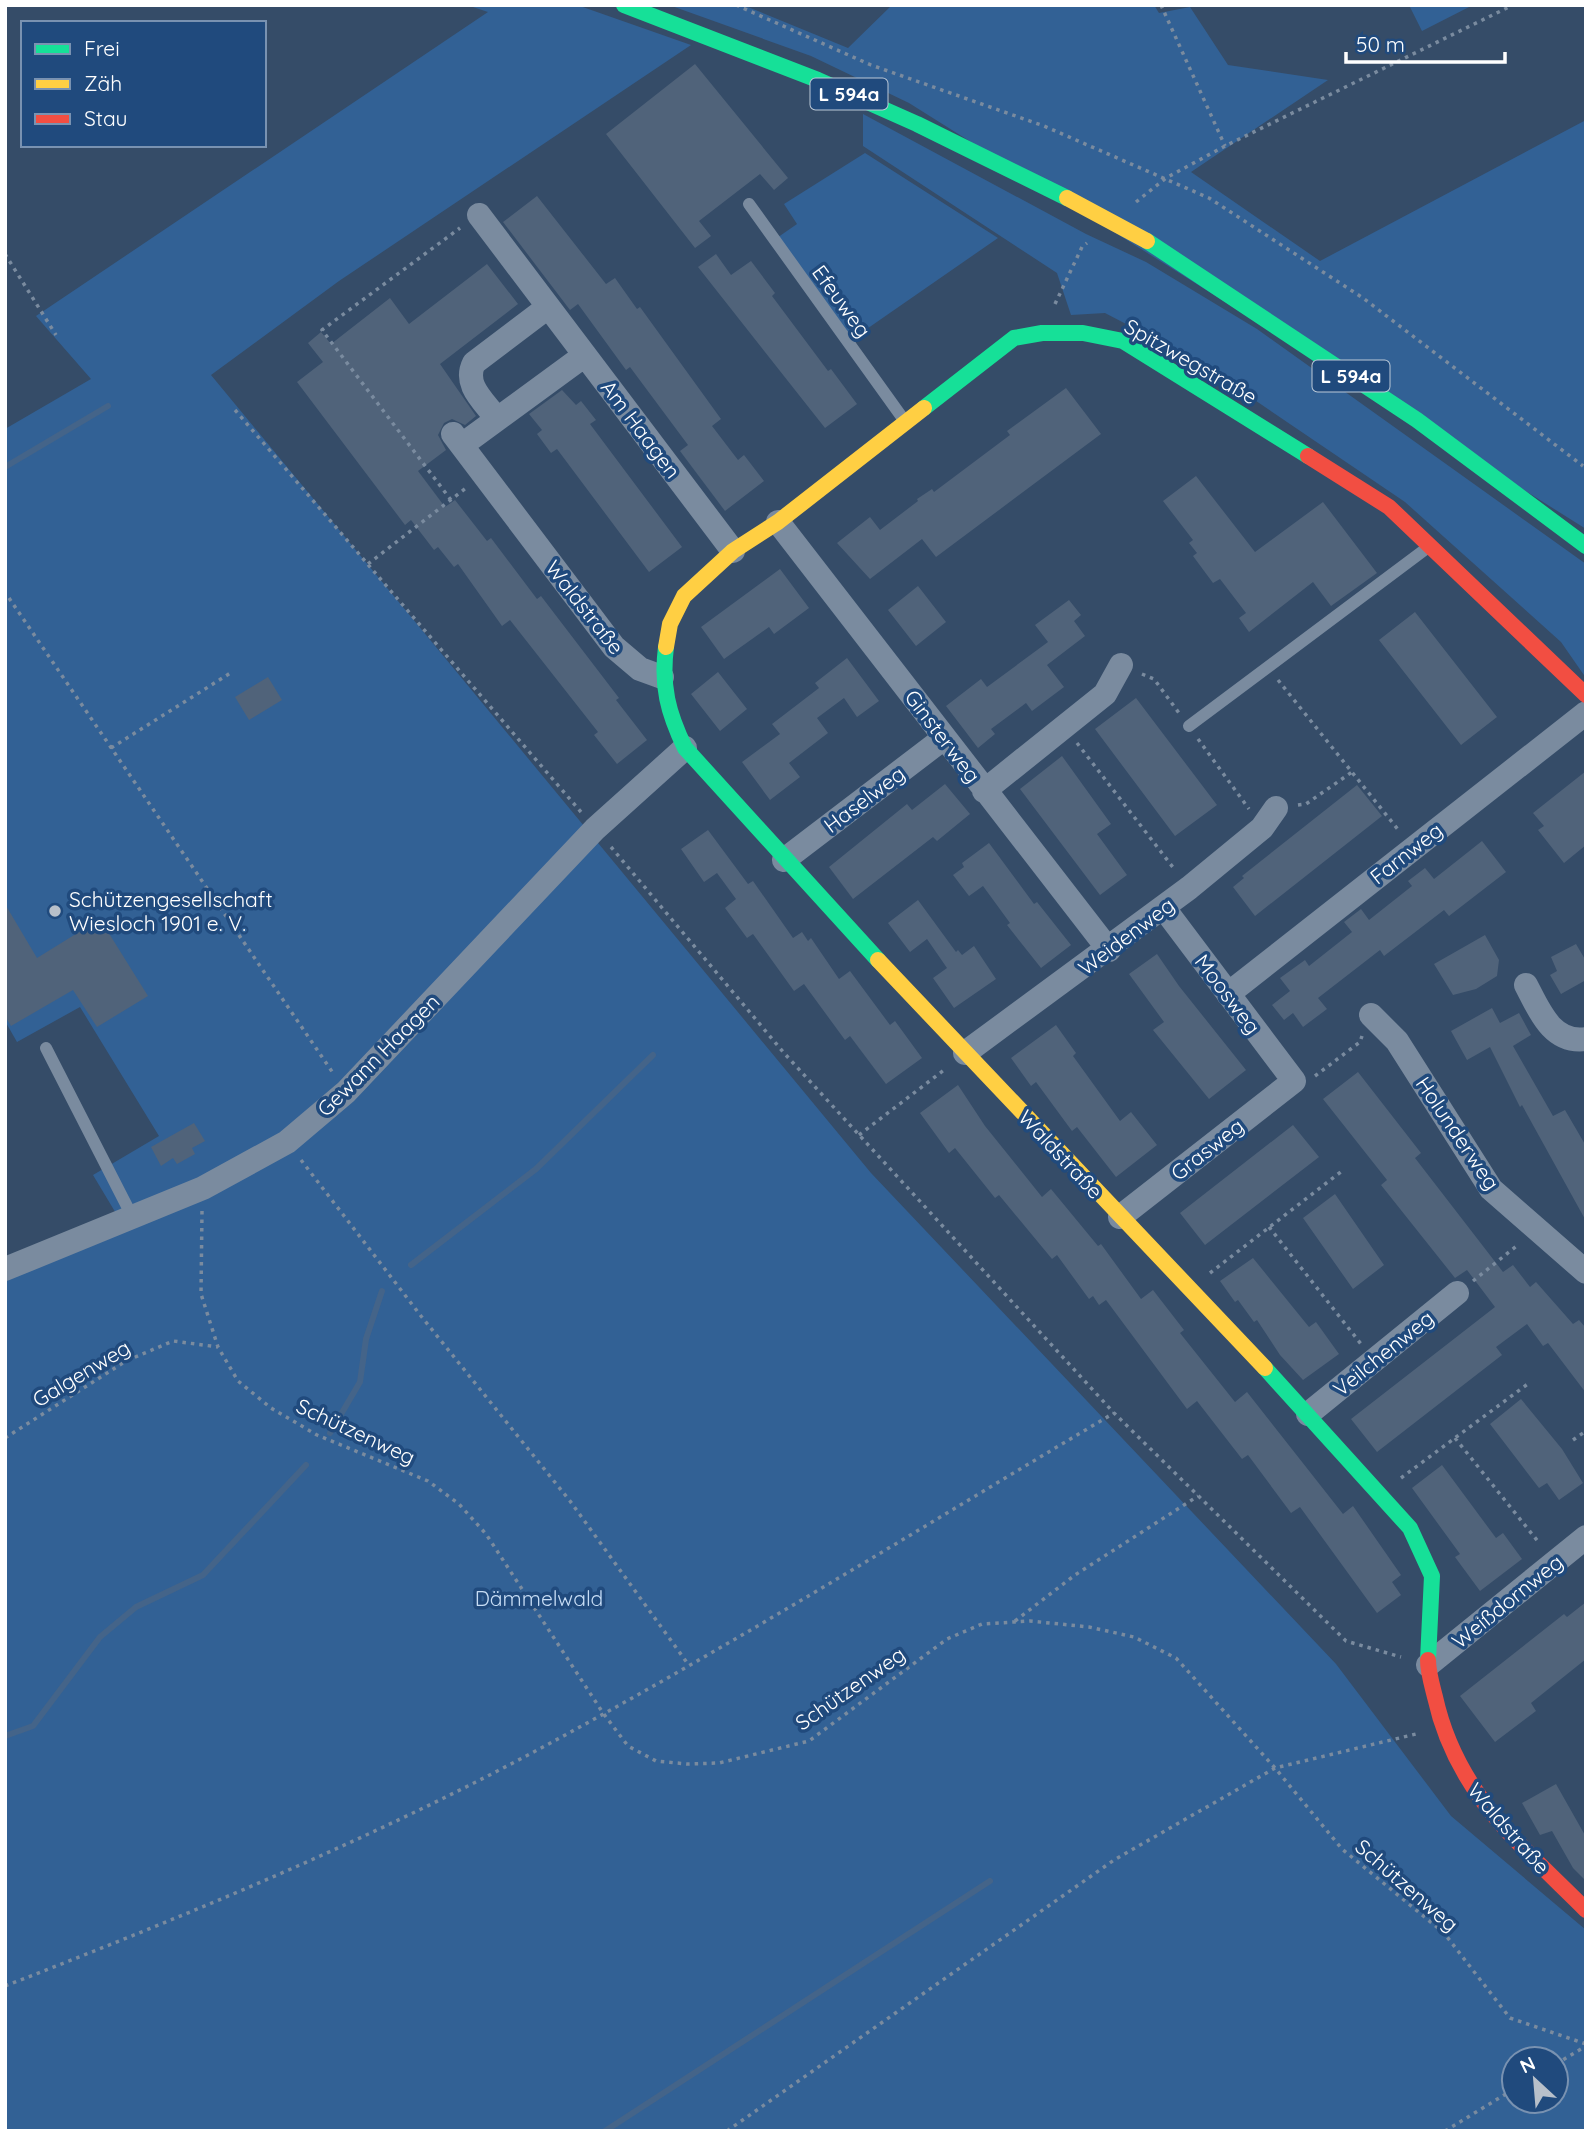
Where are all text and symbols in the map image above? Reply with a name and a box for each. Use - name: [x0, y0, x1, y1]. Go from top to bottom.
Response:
- legend: [21, 21, 266, 147]
- scale bar: [1346, 21, 1505, 65]
- text: 50 m: [1356, 31, 1405, 57]
- text: Frei: [84, 35, 120, 61]
- text: Zäh: [84, 70, 122, 96]
- road number: L 594a: [810, 78, 888, 110]
- text: Stau: [84, 105, 127, 131]
- street label: Efeuweg: [807, 260, 877, 342]
- street label: Spitzwegstraße: [1120, 313, 1262, 409]
- road number: L 594a: [1312, 360, 1390, 392]
- street label: Am Haagen: [596, 375, 686, 483]
- street label: Waldstraße: [540, 555, 630, 659]
- street label: Ginsterweg: [900, 684, 986, 788]
- street label: Haselweg: [818, 760, 910, 838]
- street label: Farnweg: [1364, 817, 1448, 889]
- place label: Schützengesellschaft Wiesloch 1901 e. V.: [69, 886, 273, 936]
- street label: Weidenweg: [1073, 891, 1179, 981]
- marker: Schützengesellschaft Wiesloch 1901 e. V.: [47, 903, 63, 919]
- street label: Moosweg: [1190, 949, 1266, 1039]
- street label: Gewann Haagen: [311, 988, 445, 1122]
- street label: Holunderweg: [1411, 1071, 1505, 1195]
- street label: Waldstraße: [1013, 1104, 1109, 1204]
- street label: Grasweg: [1165, 1112, 1249, 1186]
- street label: Veilchenweg: [1327, 1305, 1439, 1401]
- street label: Galgenweg: [27, 1334, 135, 1412]
- street label: Schützenweg: [292, 1392, 420, 1470]
- street label: Weißdornweg: [1446, 1548, 1568, 1654]
- park label: Dämmelwald: [475, 1585, 603, 1611]
- street label: Schützenweg: [790, 1641, 910, 1735]
- street label: Waldstraße: [1462, 1777, 1556, 1879]
- street label: Schützenweg: [1350, 1833, 1464, 1937]
- north arrow: [1500, 2045, 1570, 2115]
- text: N: [1516, 2051, 1539, 2079]

